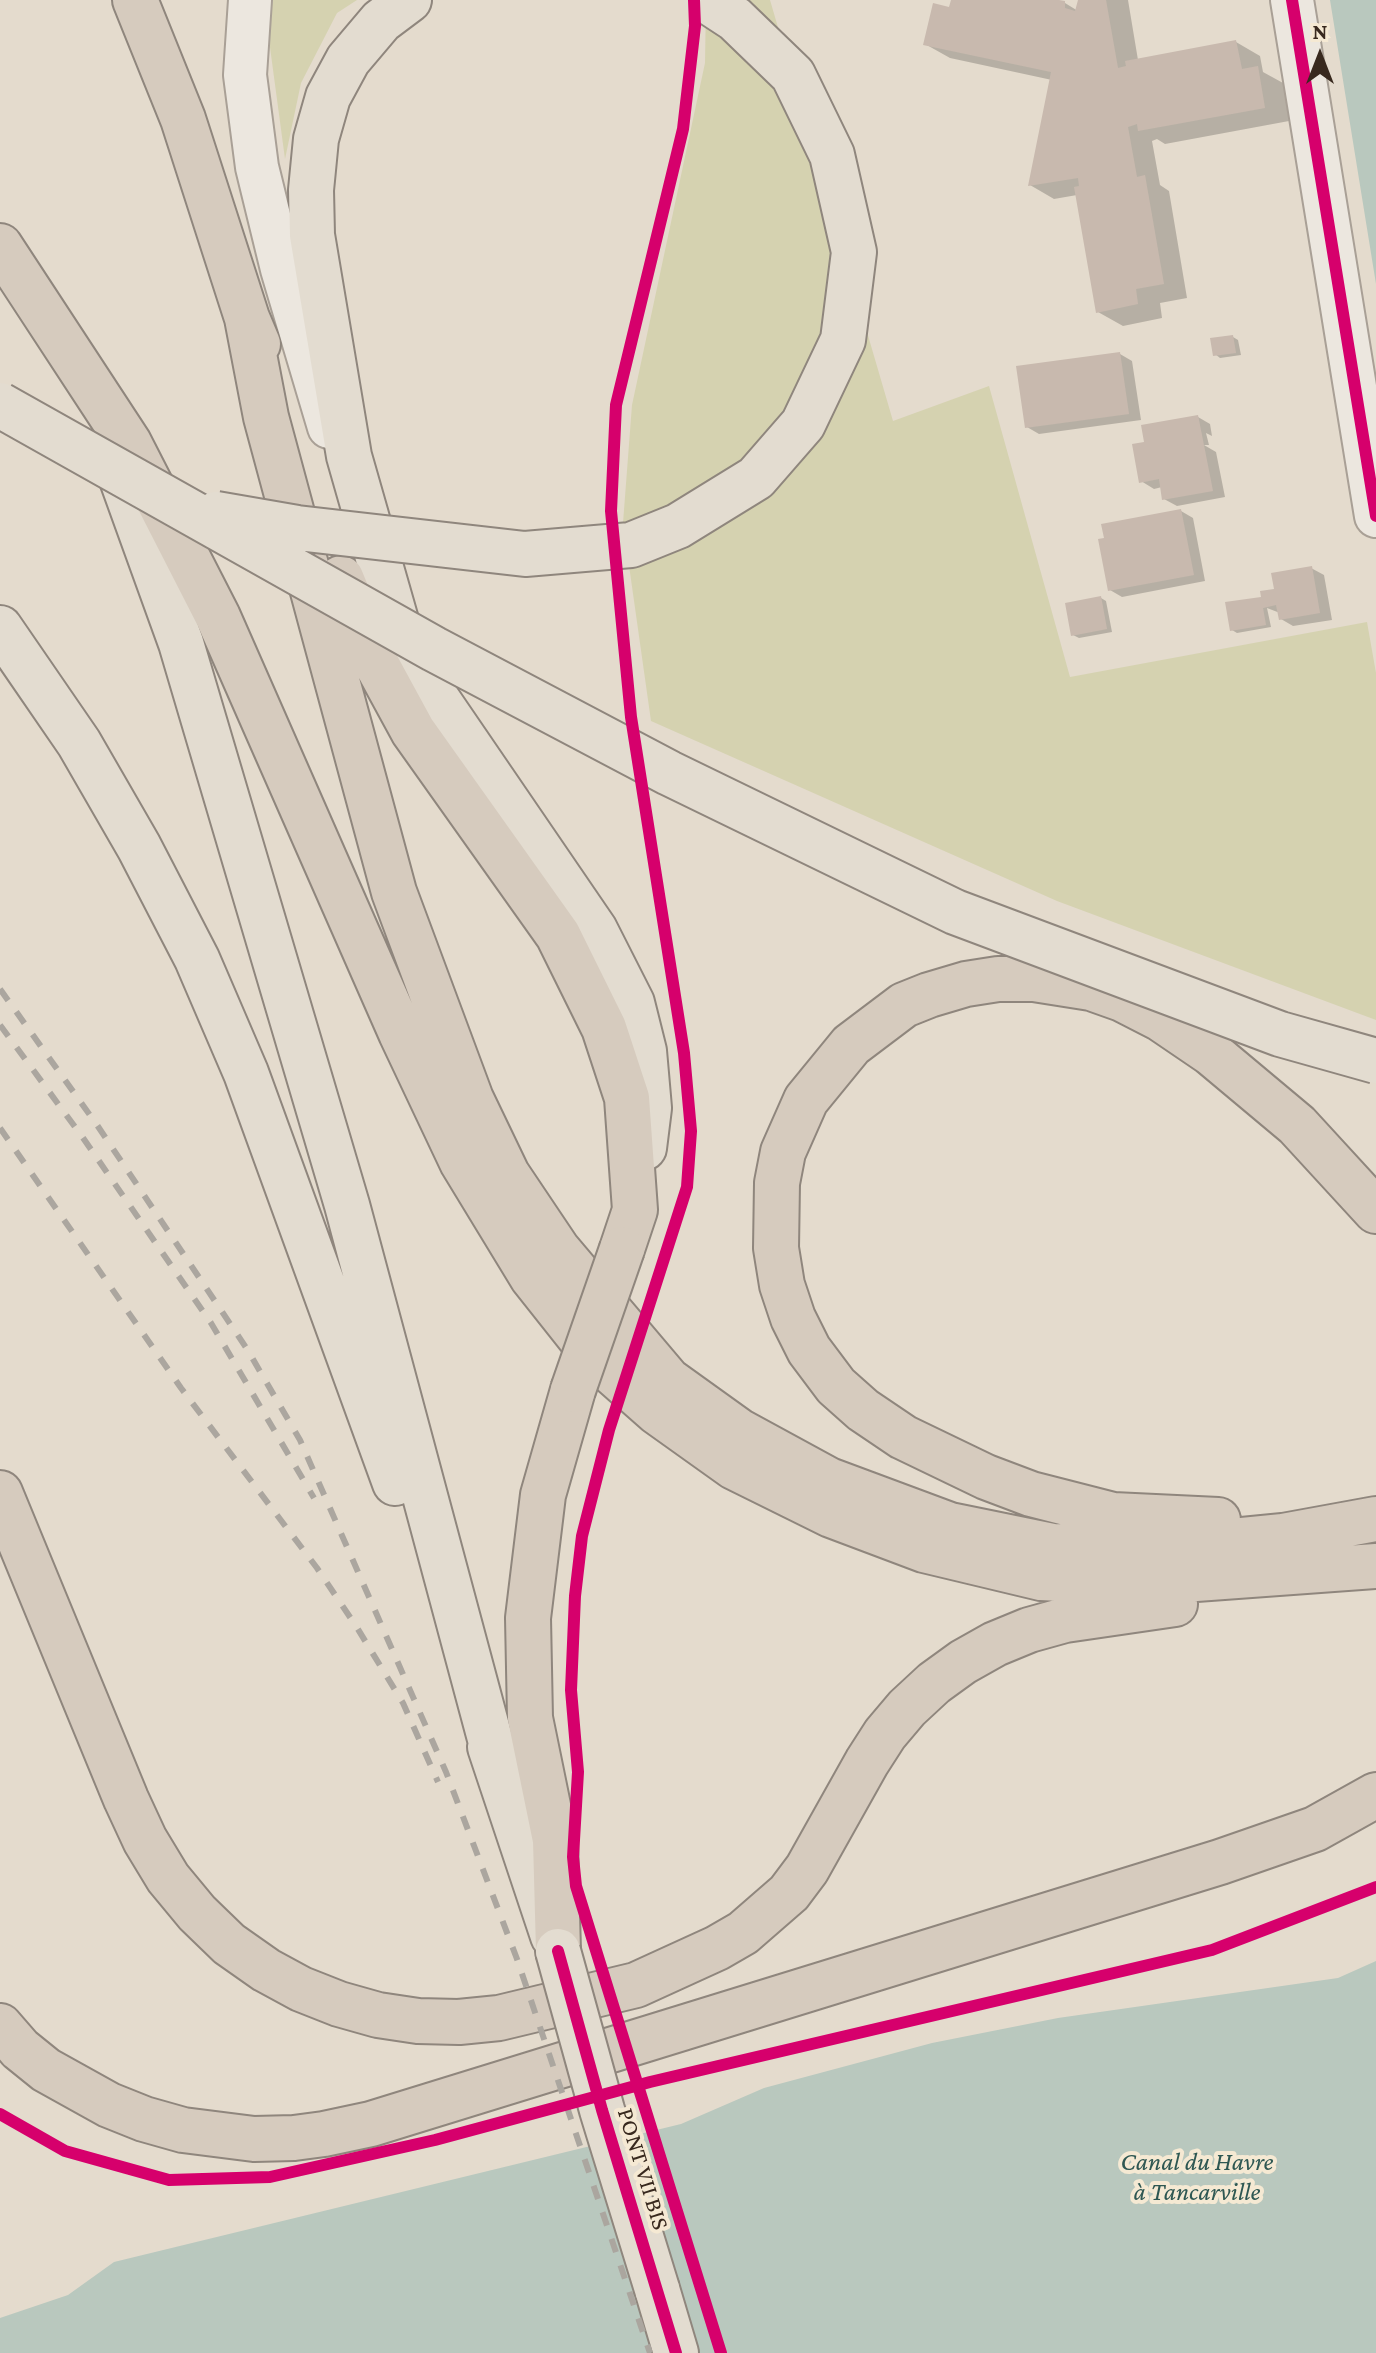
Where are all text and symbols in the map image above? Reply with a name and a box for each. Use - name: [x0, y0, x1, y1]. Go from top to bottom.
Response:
- north arrow: [1280, 16, 1360, 96]
- text: N: [1313, 19, 1328, 44]
- street label: PONT VII BIS: [611, 2105, 675, 2233]
- water label: Canal du Havre à Tancarville: [1121, 2146, 1273, 2208]

